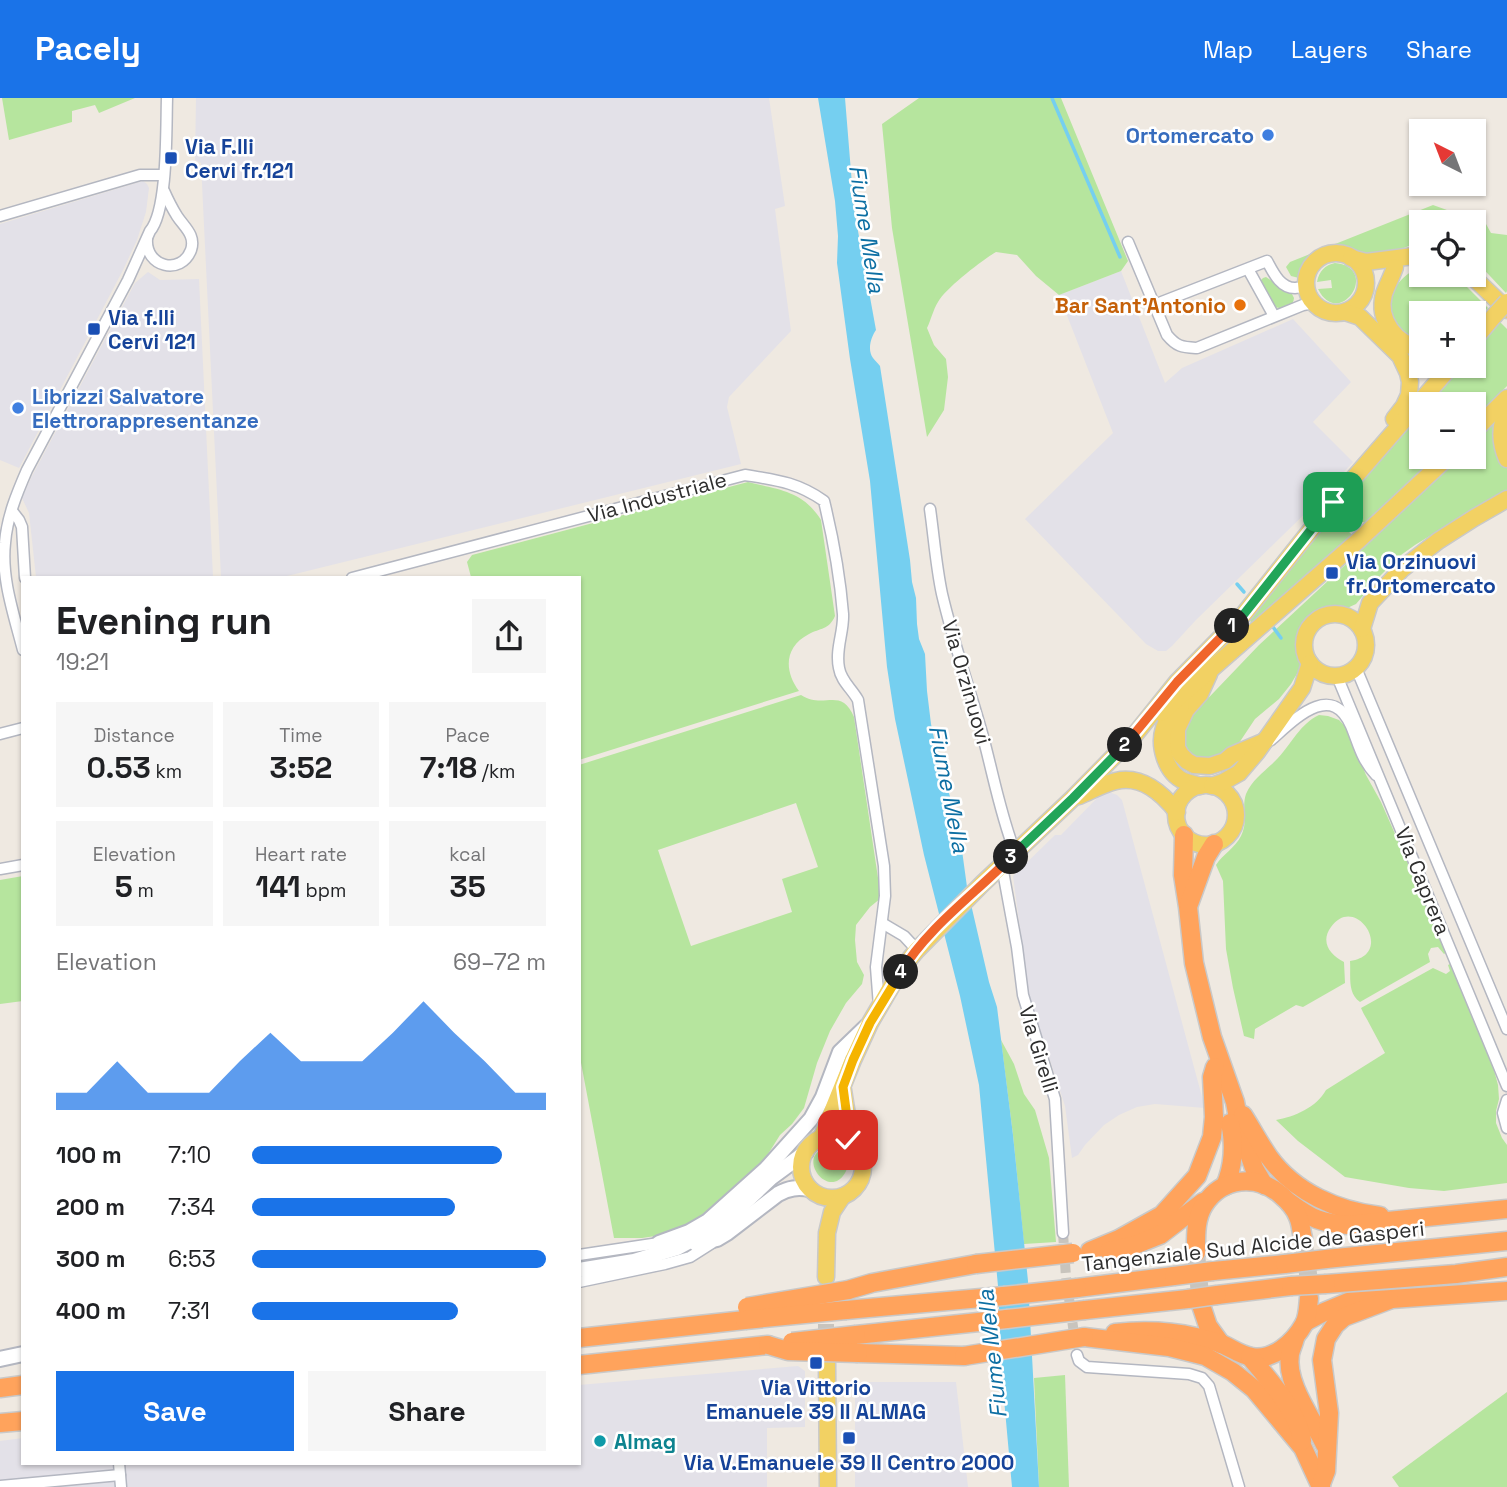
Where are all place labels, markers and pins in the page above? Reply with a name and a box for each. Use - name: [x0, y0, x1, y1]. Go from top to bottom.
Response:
- place label: Ortomercato: [1126, 122, 1254, 149]
- marker: Ortomercato: [1260, 127, 1276, 143]
- place label: Via F.lli Cervi fr.121: [185, 133, 294, 184]
- marker: Via F.lli Cervi fr.121: [163, 150, 179, 166]
- place label: Bar Sant'Antonio: [1055, 292, 1226, 319]
- marker: Bar Sant'Antonio: [1232, 297, 1248, 313]
- place label: Via f.lli Cervi 121: [108, 304, 196, 355]
- marker: Via f.lli Cervi 121: [86, 321, 102, 337]
- place label: Librizzi Salvatore Elettrorappresentanze: [32, 383, 259, 434]
- marker: Librizzi Salvatore Elettrorappresentanze: [10, 400, 26, 416]
- pin: [1303, 472, 1363, 532]
- place label: Via Orzinuovi fr.Ortomercato: [1346, 548, 1496, 599]
- marker: Via Orzinuovi fr.Ortomercato: [1324, 565, 1340, 581]
- pin: 1: [1214, 608, 1250, 644]
- pin: 2: [1108, 728, 1142, 762]
- pin: 3: [993, 840, 1028, 874]
- pin: 4: [884, 954, 918, 990]
- pin: [818, 1110, 878, 1170]
- marker: Via Vittorio Emanuele 39 II ALMAG: [808, 1355, 824, 1371]
- place label: Via Vittorio Emanuele 39 II ALMAG: [706, 1374, 926, 1425]
- place label: Almag: [614, 1428, 676, 1455]
- marker: Via V.Emanuele 39 II Centro 2000: [841, 1430, 857, 1446]
- marker: Almag: [592, 1433, 608, 1449]
- place label: Via V.Emanuele 39 II Centro 2000: [684, 1449, 1014, 1476]

